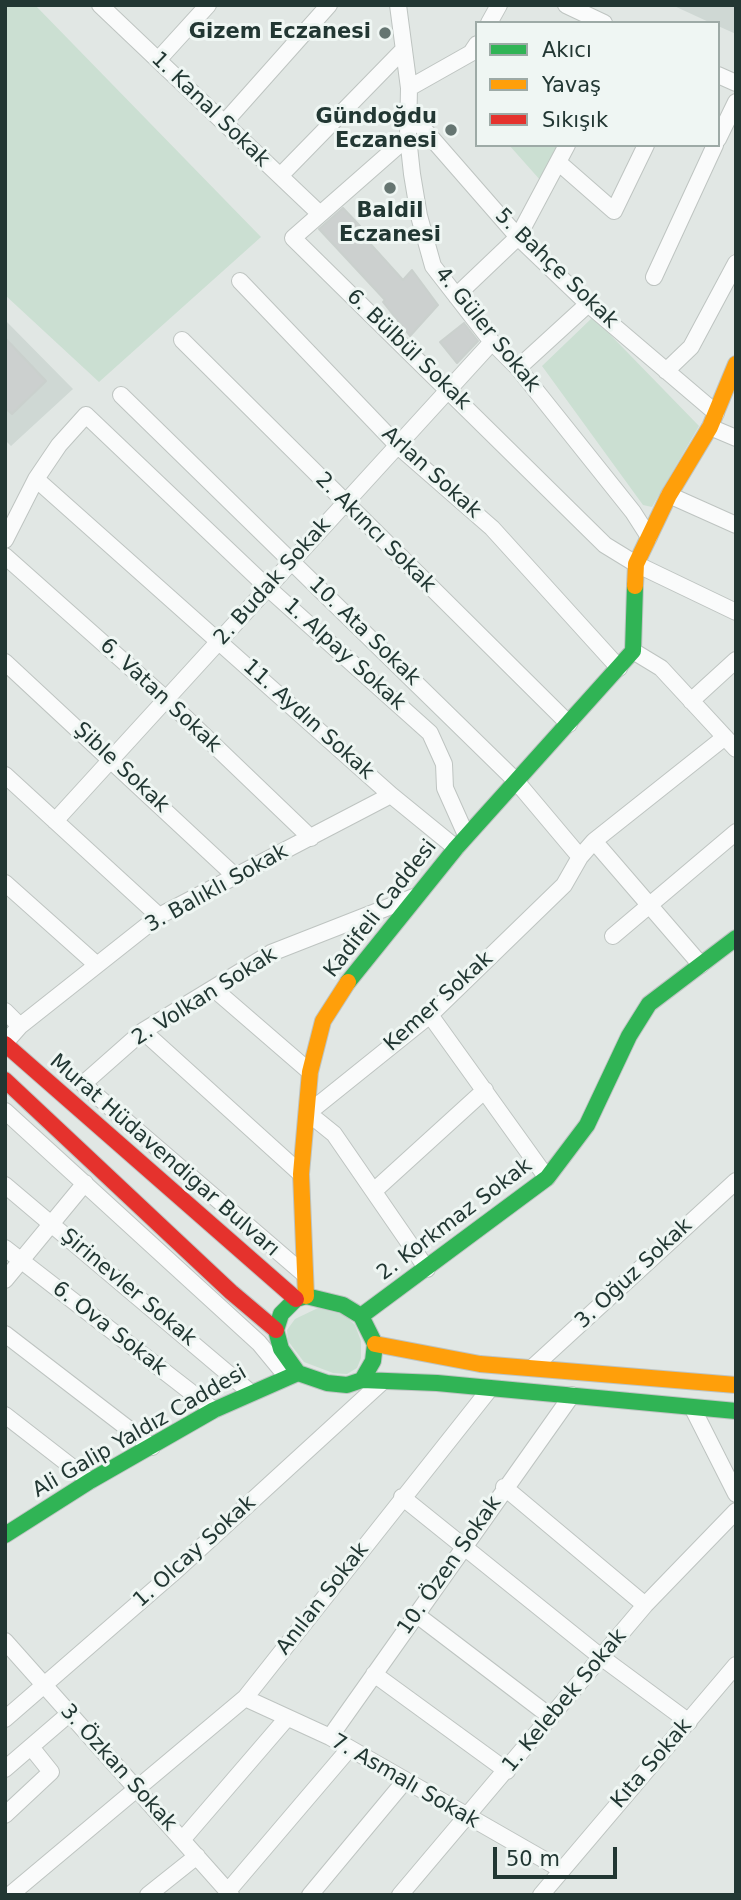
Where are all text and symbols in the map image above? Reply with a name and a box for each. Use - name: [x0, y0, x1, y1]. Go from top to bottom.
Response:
- place label: Gizem Eczanesi: [189, 20, 371, 46]
- legend: [475, 21, 720, 147]
- marker: Gizem Eczanesi: [377, 25, 393, 41]
- text: Akıcı: [542, 38, 592, 62]
- street label: 1. Kanal Sokak: [146, 47, 274, 173]
- text: Yavaş: [542, 73, 601, 97]
- place label: Gündoğdu Eczanesi: [315, 105, 437, 155]
- text: Sıkışık: [542, 108, 608, 132]
- marker: Gündoğdu Eczanesi: [443, 122, 459, 138]
- marker: Baldil Eczanesi: [382, 180, 398, 196]
- place label: Baldil Eczanesi: [339, 199, 441, 249]
- street label: 5. Bahçe Sokak: [489, 204, 623, 334]
- street label: 4. Güler Sokak: [429, 262, 545, 398]
- street label: 6. Bülbül Sokak: [341, 285, 475, 415]
- street label: Arlan Sokak: [376, 422, 486, 524]
- street label: 2. Akıncı Sokak: [310, 468, 440, 598]
- street label: 2. Budak Sokak: [209, 513, 337, 651]
- street label: 10. Ata Sokak: [303, 573, 425, 691]
- street label: 1. Alpay Sokak: [278, 594, 410, 716]
- street label: 6. Vatan Sokak: [94, 633, 226, 759]
- street label: 11. Aydın Sokak: [237, 655, 379, 785]
- street label: Şible Sokak: [68, 718, 174, 818]
- street label: Kadifeli Caddesi: [319, 835, 443, 983]
- street label: 3. Balıklı Sokak: [141, 839, 293, 939]
- street label: 2. Volkan Sokak: [128, 942, 282, 1052]
- street label: Kemer Sokak: [380, 947, 498, 1057]
- street label: Murat Hüdavendigar Bulvarı: [44, 1049, 284, 1263]
- street label: 2. Korkmaz Sokak: [373, 1154, 537, 1286]
- street label: 3. Oğuz Sokak: [570, 1213, 698, 1335]
- street label: Şirinevler Sokak: [55, 1224, 201, 1352]
- street label: 6. Ova Sokak: [47, 1277, 171, 1381]
- street label: Ali Galip Yaldız Caddesi: [29, 1360, 251, 1504]
- street label: 1. Olcay Sokak: [129, 1491, 261, 1613]
- street label: 10. Özen Sokak: [393, 1492, 507, 1640]
- street label: Anılan Sokak: [271, 1538, 375, 1660]
- street label: 1. Kelebek Sokak: [498, 1624, 632, 1778]
- street label: 3. Özkan Sokak: [54, 1699, 182, 1837]
- street label: Kıta Sokak: [606, 1714, 698, 1814]
- street label: 7. Asmalı Sokak: [327, 1729, 483, 1835]
- scale bar: [496, 1834, 620, 1878]
- text: 50 m: [506, 1847, 560, 1871]

